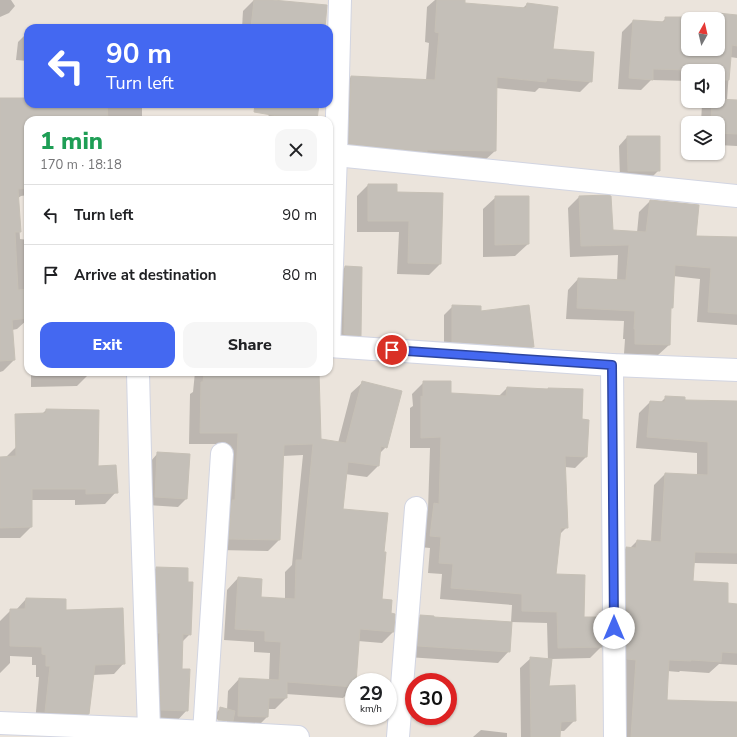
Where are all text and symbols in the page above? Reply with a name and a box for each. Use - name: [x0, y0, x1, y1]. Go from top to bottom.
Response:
- north arrow: [681, 12, 725, 56]
- map controls: [681, 12, 725, 160]
- text: 90 m: [106, 35, 172, 73]
- icon: left: [40, 40, 92, 92]
- button: sound: [681, 64, 725, 108]
- text: Turn left: [106, 71, 174, 95]
- button: layers: [681, 116, 725, 160]
- text: 1 min: [40, 125, 103, 157]
- button: close: [275, 129, 317, 171]
- text: 170 m · 18:18: [40, 156, 122, 174]
- icon: left: [40, 204, 62, 226]
- text: Turn left: [74, 205, 133, 225]
- text: 90 m: [282, 205, 317, 225]
- icon: arrive: [40, 264, 62, 286]
- text: Arrive at destination: [74, 265, 217, 285]
- text: 80 m: [282, 265, 317, 285]
- button: Exit: [40, 322, 175, 368]
- button: Share: [183, 322, 317, 368]
- pin: [375, 333, 409, 367]
- icon: arrive: [381, 339, 403, 361]
- position arrow: [593, 607, 635, 649]
- speed limit sign: 30: [405, 673, 457, 725]
- text: 29: [359, 680, 383, 707]
- text: km/h: [360, 702, 382, 716]

